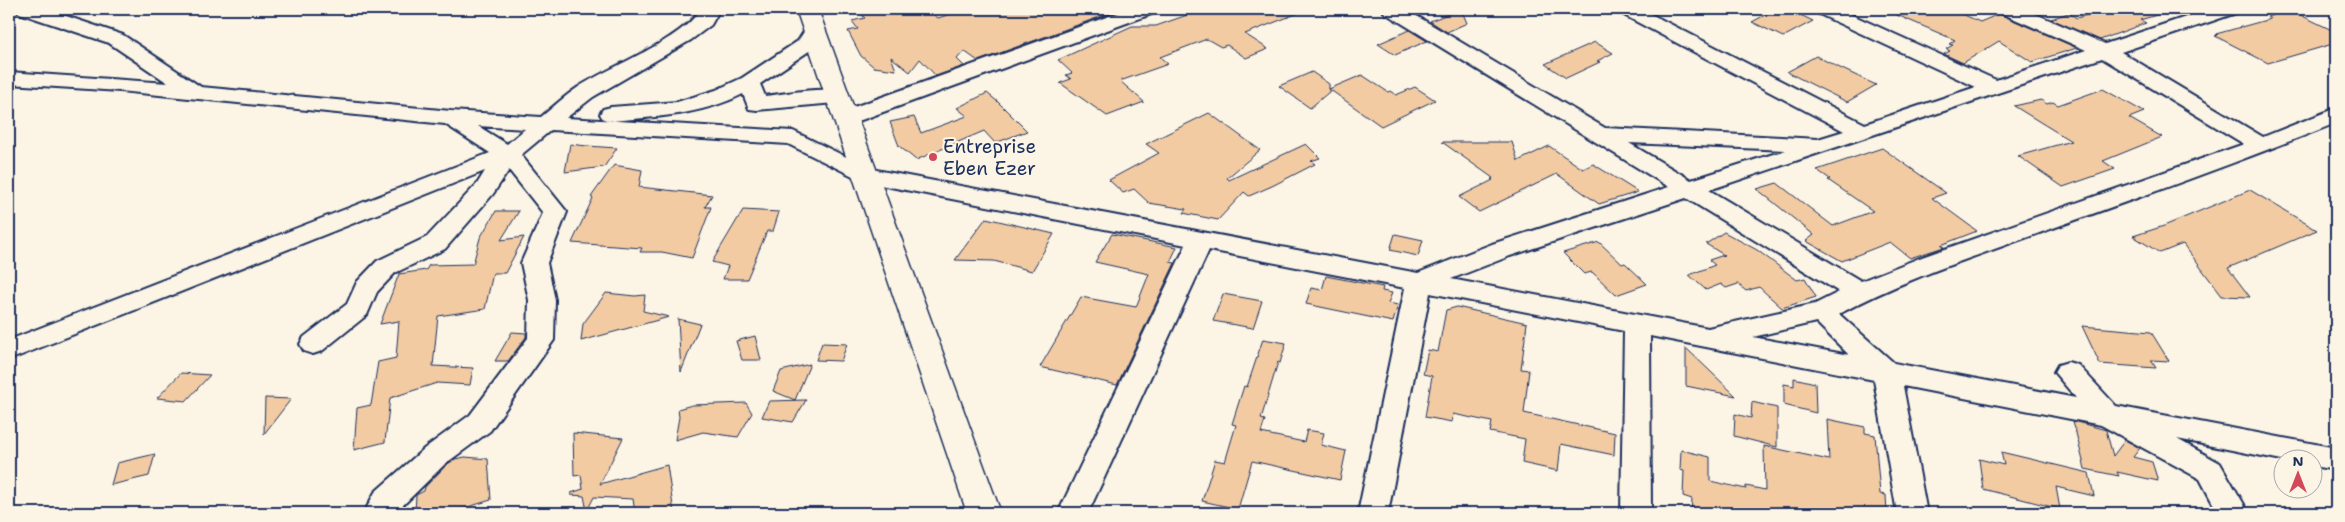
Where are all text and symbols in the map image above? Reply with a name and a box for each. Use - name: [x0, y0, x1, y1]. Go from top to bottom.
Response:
- place label: Entreprise Eben Ezer: [943, 134, 1036, 181]
- marker: Entreprise Eben Ezer: [927, 151, 939, 163]
- north arrow: [2272, 450, 2322, 500]
- text: N: [2292, 452, 2304, 470]

